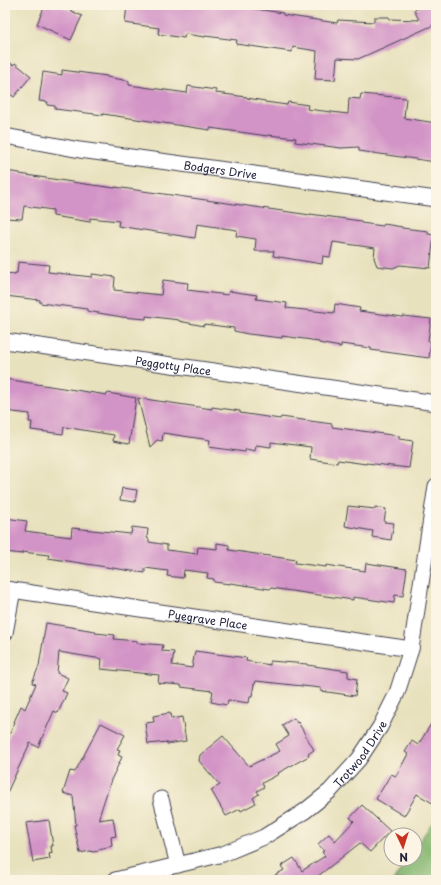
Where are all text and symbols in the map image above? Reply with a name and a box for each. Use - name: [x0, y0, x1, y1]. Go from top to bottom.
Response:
- street label: Bodgers Drive: [183, 156, 258, 183]
- street label: Peggotty Place: [134, 351, 212, 379]
- street label: Pyegrave Place: [167, 605, 249, 633]
- street label: Trotwood Drive: [329, 717, 391, 791]
- north arrow: [383, 827, 423, 867]
- text: N: [399, 849, 409, 866]

